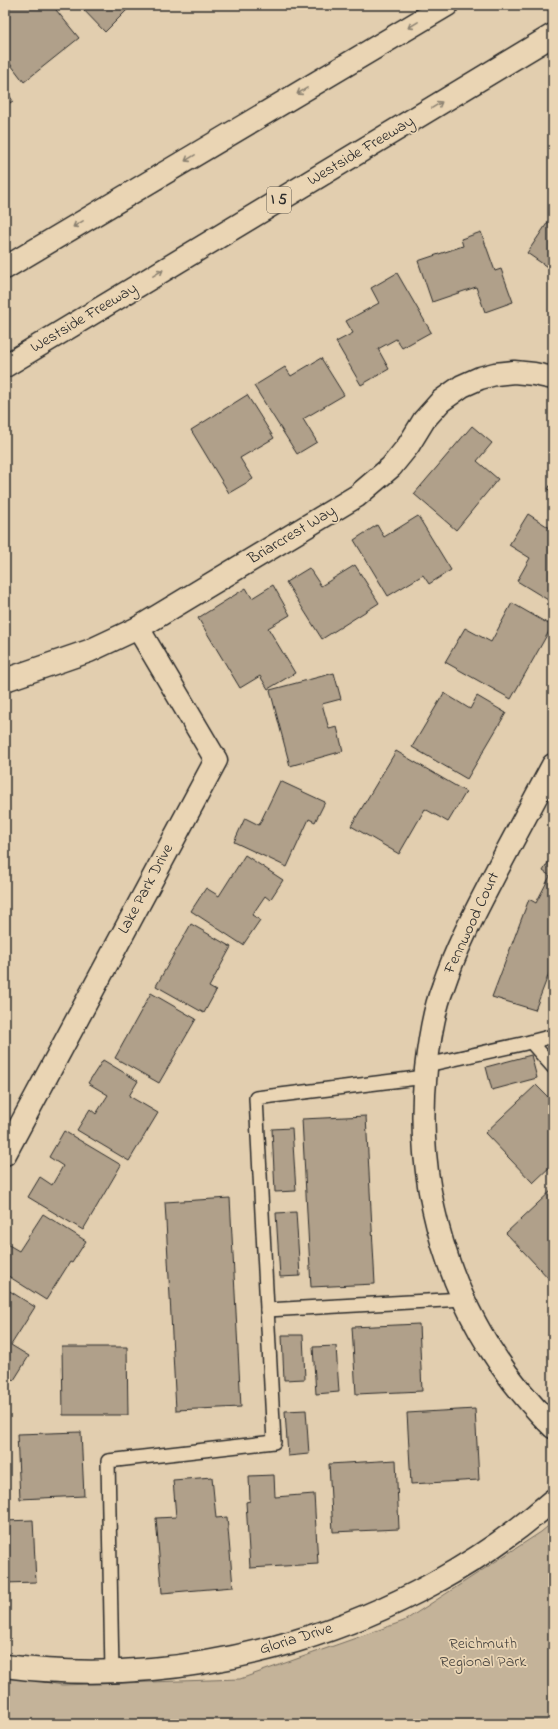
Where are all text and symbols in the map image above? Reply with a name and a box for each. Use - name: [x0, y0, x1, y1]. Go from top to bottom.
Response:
- one-way arrow: [408, 21, 419, 29]
- one-way arrow: [296, 88, 308, 96]
- one-way arrow: [431, 100, 443, 108]
- street label: Westside Freeway: [303, 110, 419, 192]
- one-way arrow: [184, 154, 196, 162]
- road number: I 5: [267, 187, 291, 213]
- one-way arrow: [72, 221, 84, 229]
- one-way arrow: [152, 269, 164, 277]
- street label: Westside Freeway: [26, 277, 142, 359]
- street label: Briarcrest Way: [243, 499, 341, 571]
- street label: Lake Park Drive: [112, 839, 180, 938]
- street label: Fennwood Court: [437, 868, 506, 979]
- street label: Gloria Drive: [257, 1616, 336, 1661]
- park label: Reichmuth Regional Park: [440, 1632, 527, 1674]

